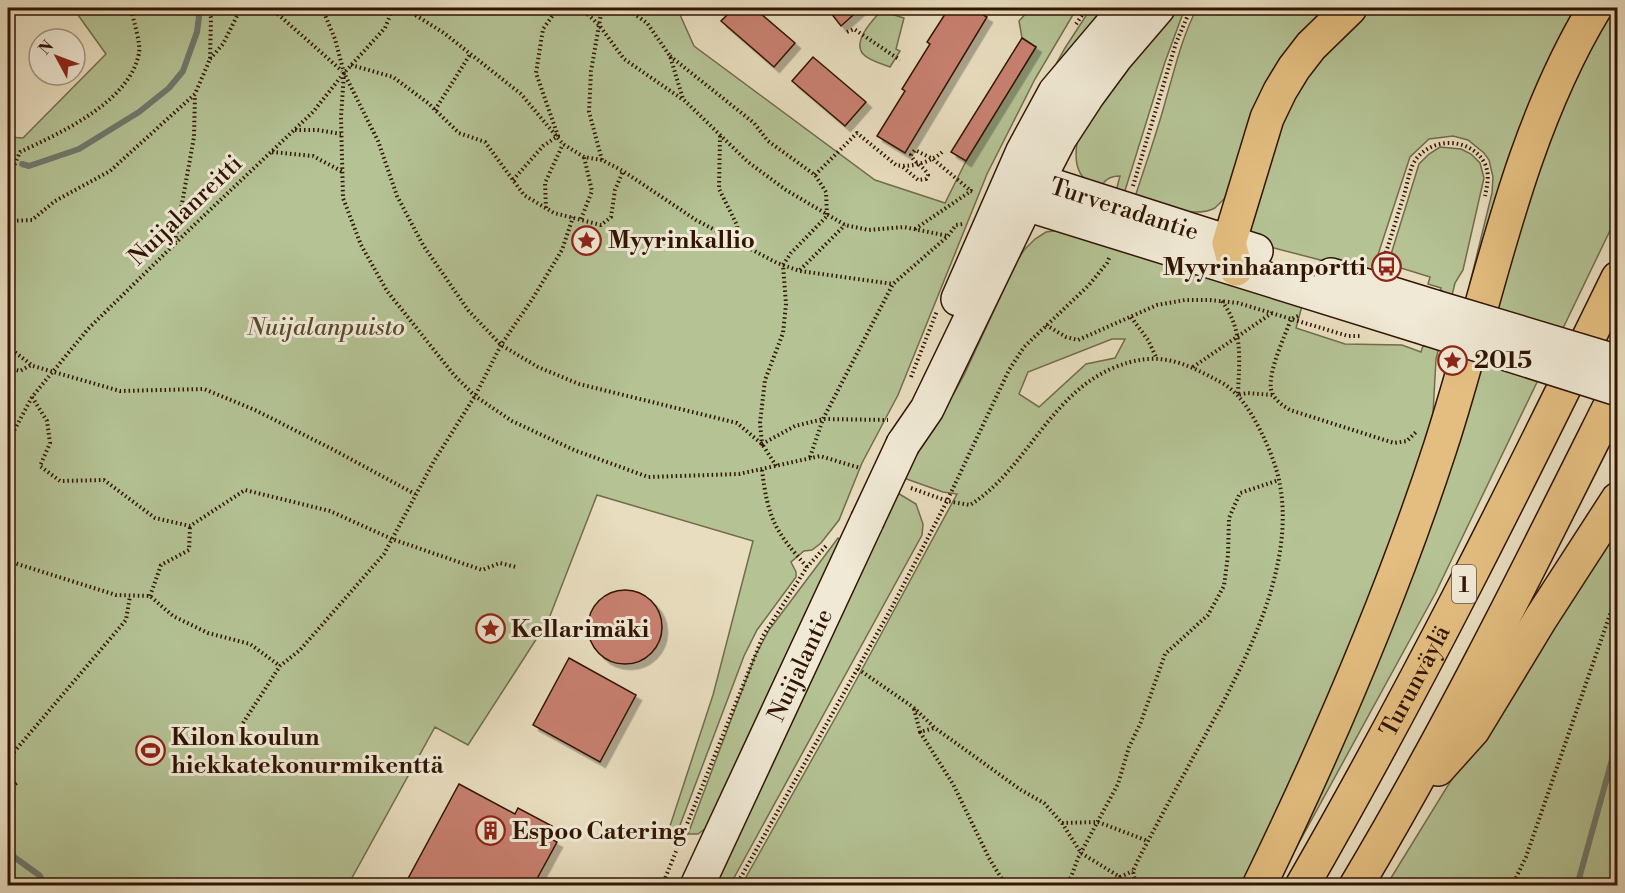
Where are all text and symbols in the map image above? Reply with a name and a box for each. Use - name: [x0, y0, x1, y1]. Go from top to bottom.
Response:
- north arrow: [27, 27, 87, 87]
- text: N: [35, 36, 58, 59]
- street label: Nuijalanreitti: [122, 149, 249, 273]
- street label: Turveradantie: [1046, 172, 1202, 248]
- place icon: Myyrinkallio: [571, 224, 603, 256]
- place label: Myyrinkallio: [608, 226, 755, 256]
- bus stop icon: Myyrinhaanportti: [1371, 251, 1403, 283]
- place label: Myyrinhaanportti: [1163, 253, 1366, 283]
- park label: Nuijalanpuisto: [246, 313, 405, 343]
- place icon: 2015: [1437, 344, 1469, 376]
- place label: 2015: [1474, 346, 1532, 376]
- road number: 1: [1452, 565, 1476, 603]
- street label: Nuijalantie: [762, 604, 840, 726]
- place icon: Kellarimäki: [474, 613, 506, 645]
- place label: Kellarimäki: [511, 615, 650, 645]
- street label: Turunväylä: [1374, 620, 1458, 743]
- place label: Kilon koulun hiekkatekonurmikenttä: [171, 723, 445, 781]
- sports icon: Kilon koulun hiekkatekonurmikenttä: [134, 735, 166, 767]
- building icon: Espoo Catering: [475, 815, 507, 847]
- place label: Espoo Catering: [512, 817, 688, 847]

